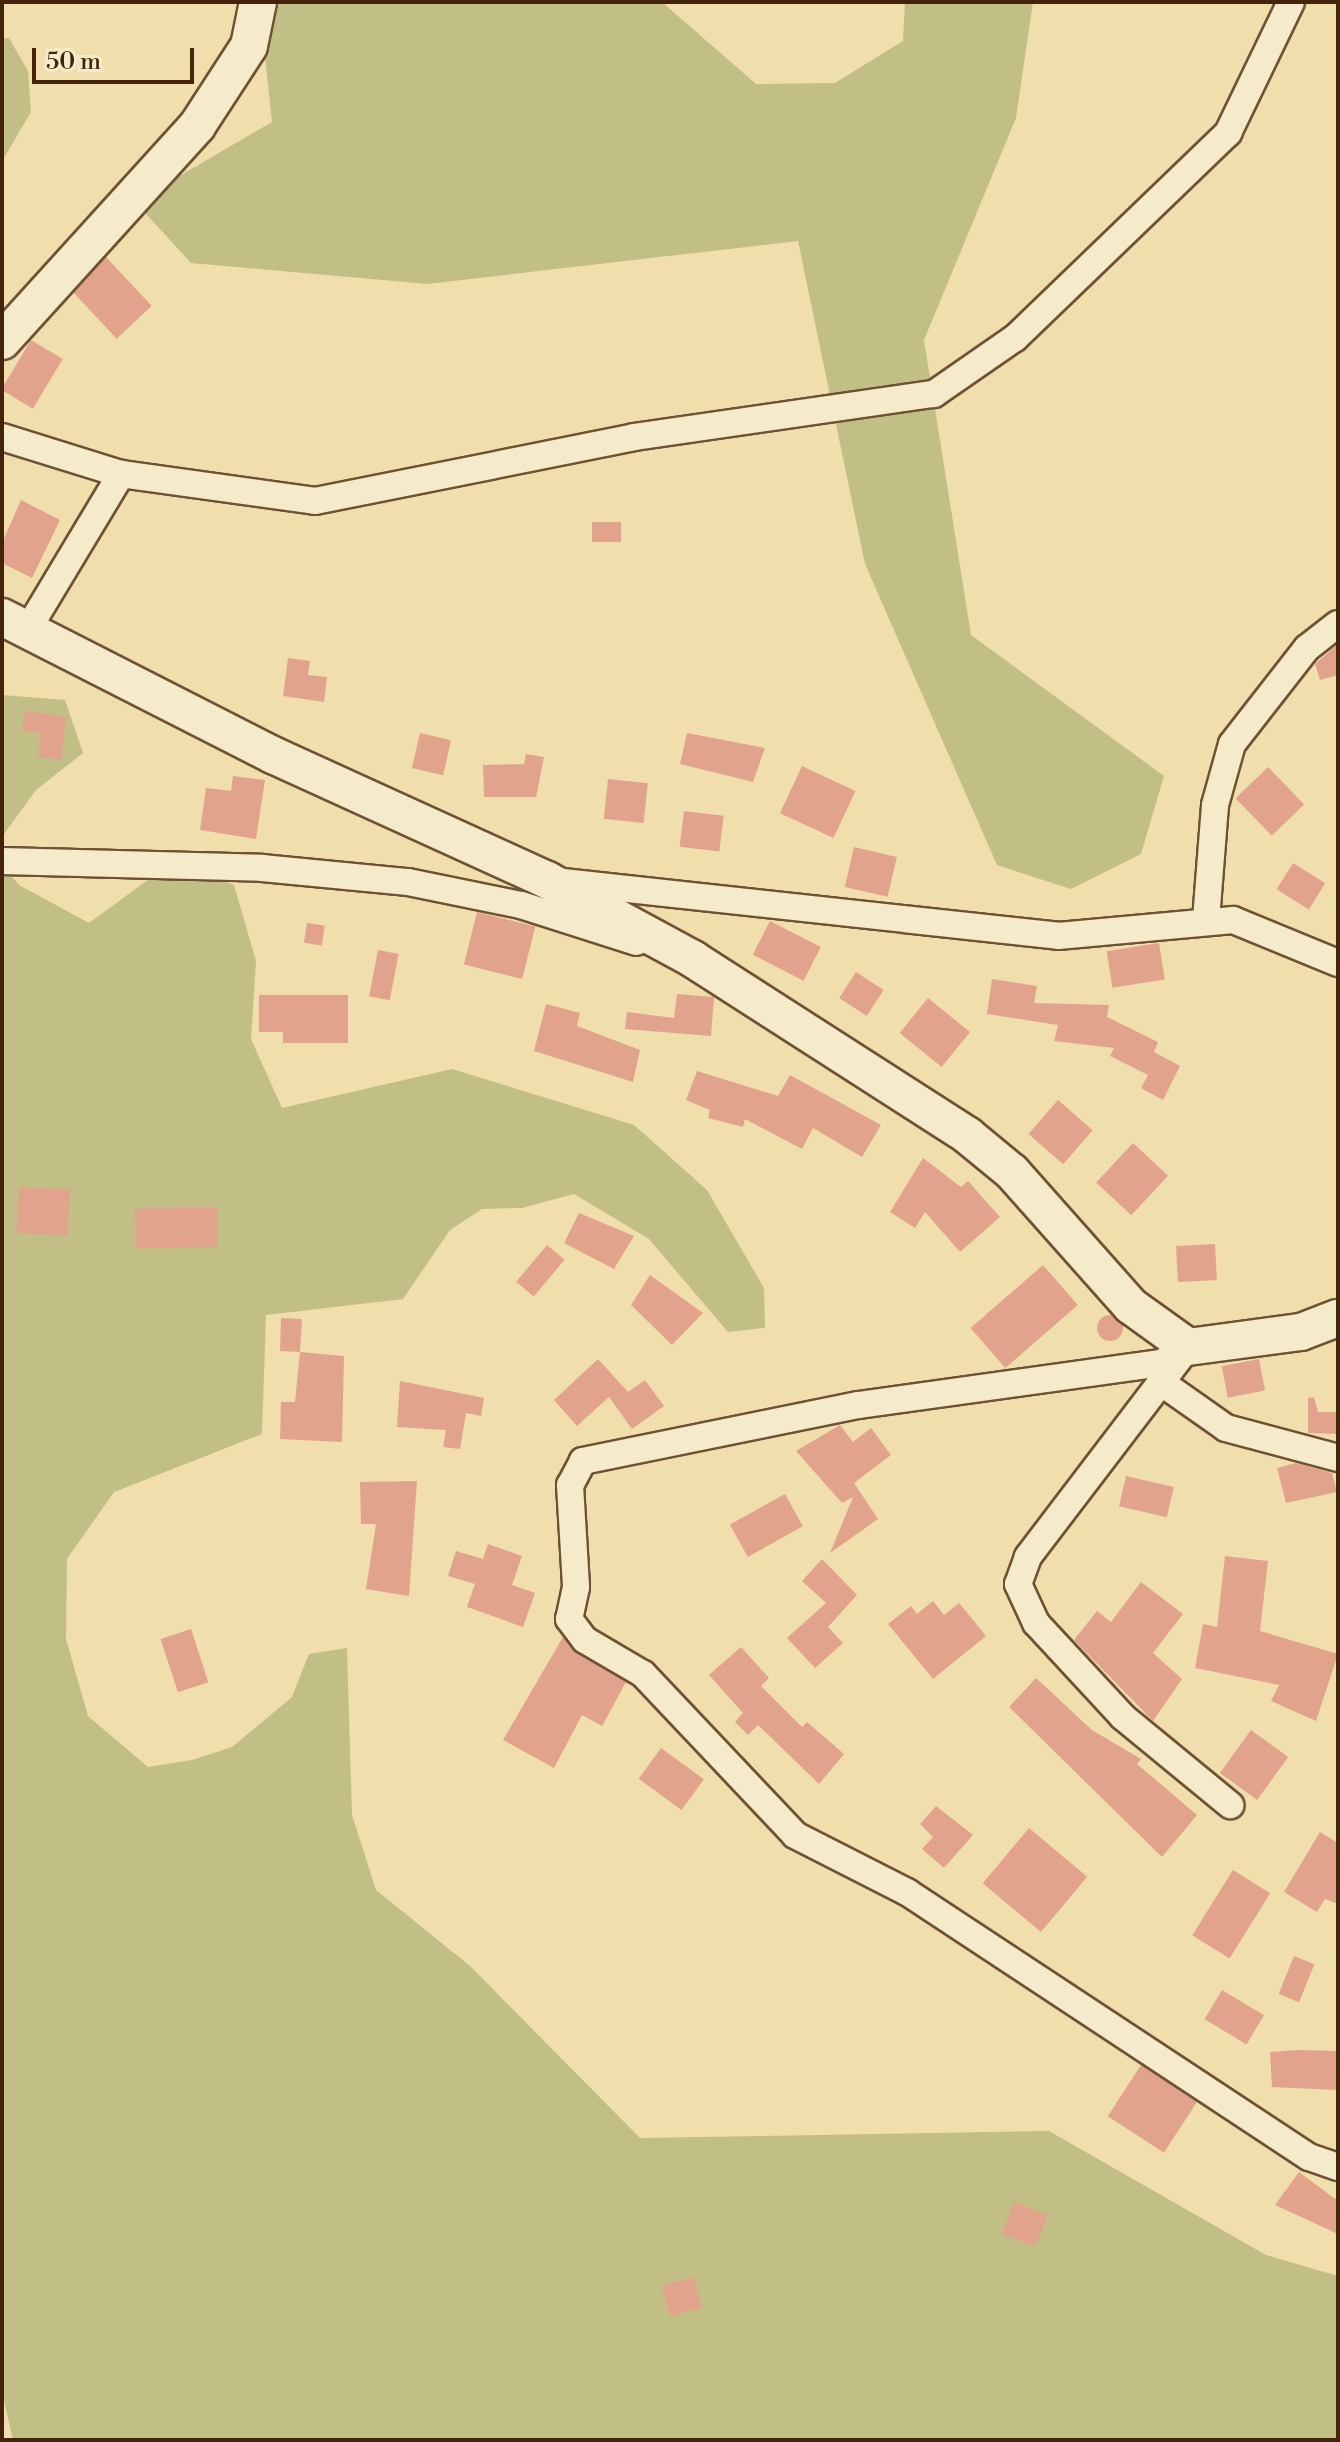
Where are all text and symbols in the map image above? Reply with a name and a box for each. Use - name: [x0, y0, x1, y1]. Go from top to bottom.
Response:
- scale bar: [36, 32, 198, 82]
- text: 50 m: [46, 47, 101, 77]

